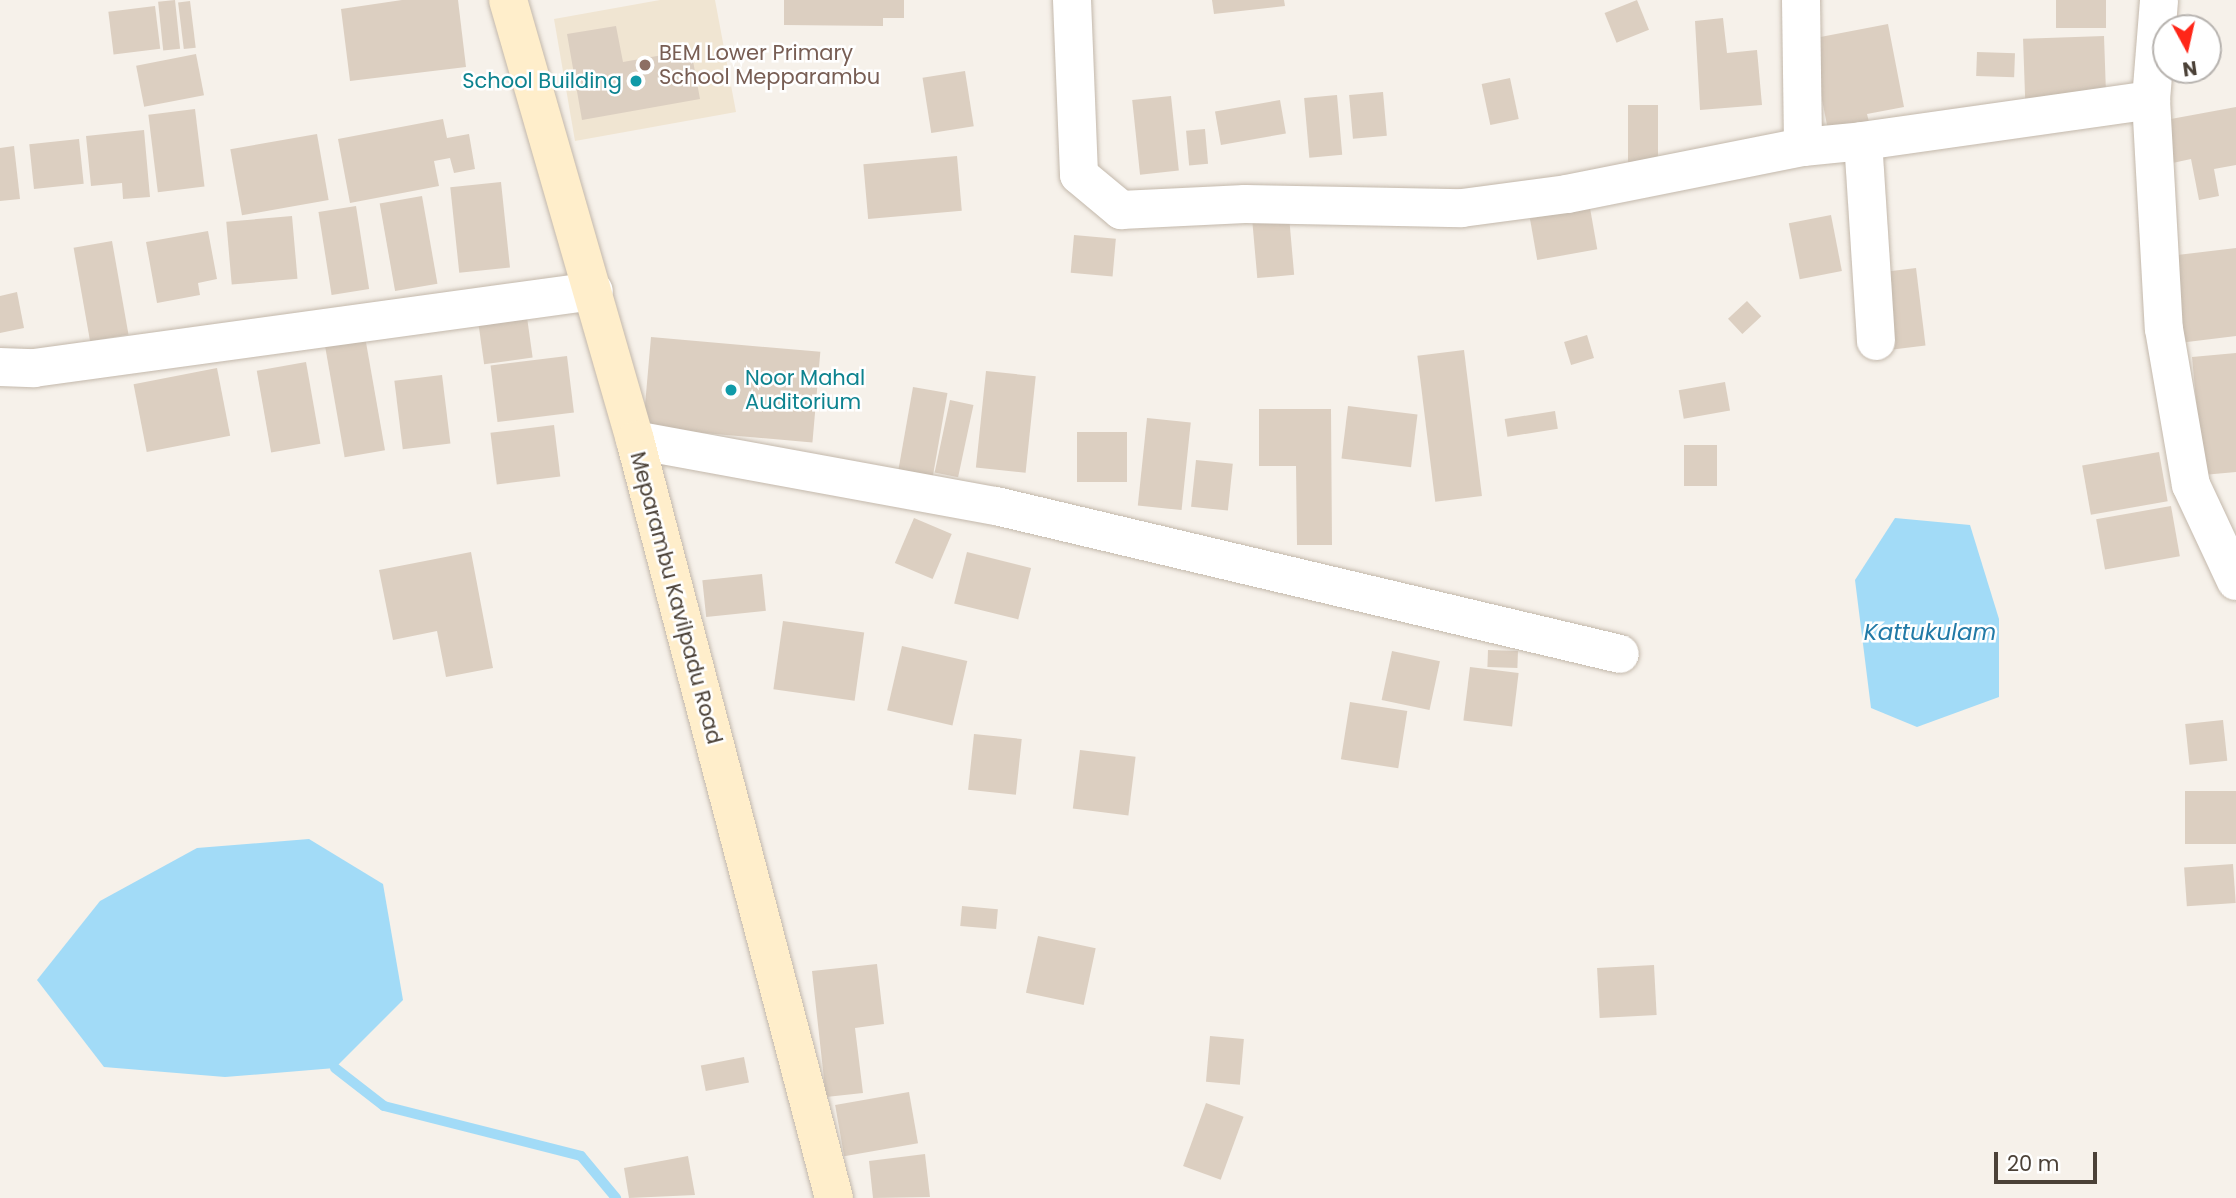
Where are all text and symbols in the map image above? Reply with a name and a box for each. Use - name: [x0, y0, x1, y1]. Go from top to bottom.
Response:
- north arrow: [2152, 14, 2222, 84]
- place label: BEM Lower Primary School Mepparambu: [659, 40, 880, 90]
- text: N: [2181, 54, 2199, 83]
- marker: BEM Lower Primary School Mepparambu: [637, 57, 653, 73]
- place label: School Building: [462, 68, 622, 94]
- marker: School Building: [628, 73, 644, 89]
- place label: Noor Mahal Auditorium: [745, 365, 865, 415]
- marker: Noor Mahal Auditorium: [723, 382, 739, 398]
- street label: Meparambu Kavilpadu Road: [625, 449, 727, 747]
- water label: Kattukulam: [1864, 618, 1996, 646]
- scale bar: [1998, 1138, 2101, 1182]
- text: 20 m: [2007, 1149, 2060, 1178]

